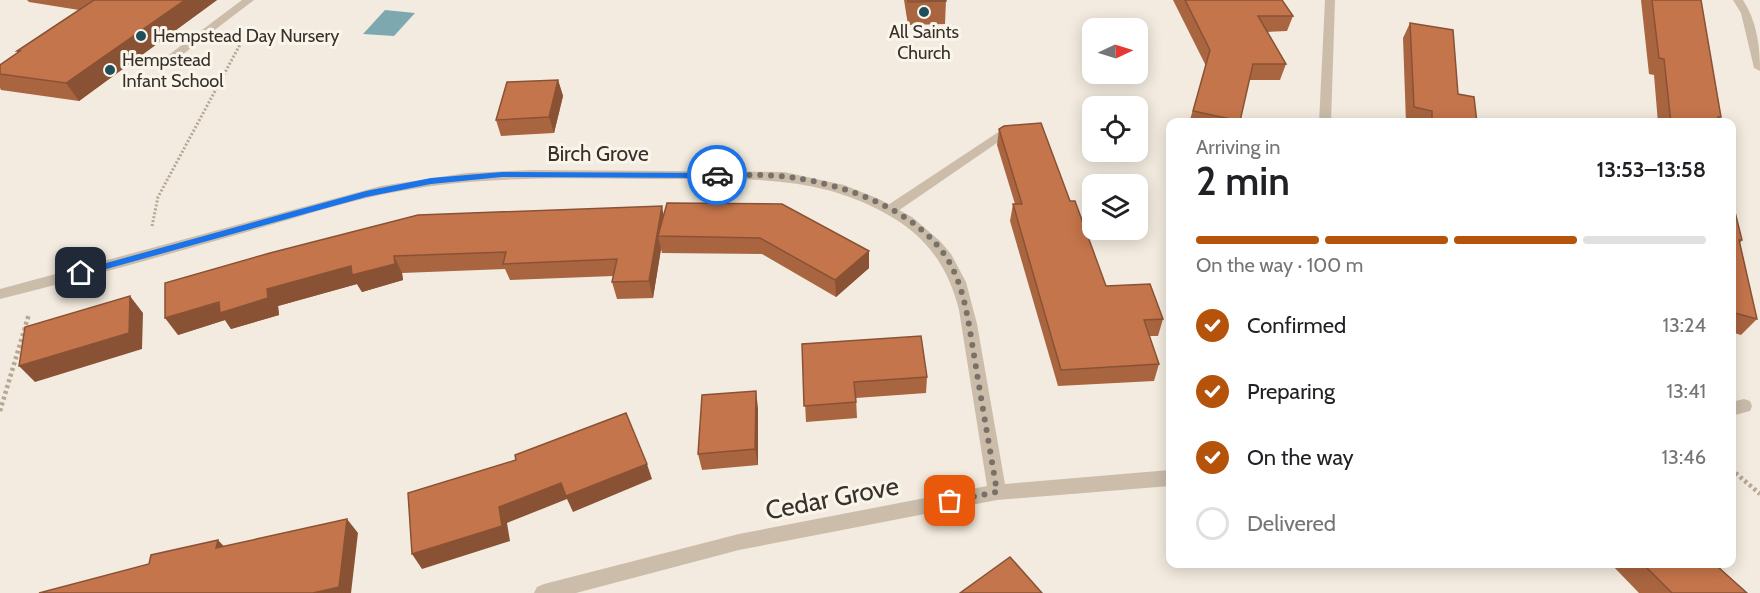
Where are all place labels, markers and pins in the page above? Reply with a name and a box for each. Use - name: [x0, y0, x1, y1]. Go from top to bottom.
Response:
- marker: All Saints Church: [917, 5, 931, 19]
- place label: All Saints Church: [889, 21, 959, 64]
- place label: Hempstead Day Nursery: [153, 25, 339, 47]
- marker: Hempstead Day Nursery: [134, 29, 148, 43]
- place label: Hempstead Infant School: [122, 49, 224, 92]
- marker: Hempstead Infant School: [103, 63, 117, 77]
- pin: [55, 247, 106, 298]
- pin: [924, 475, 975, 526]

